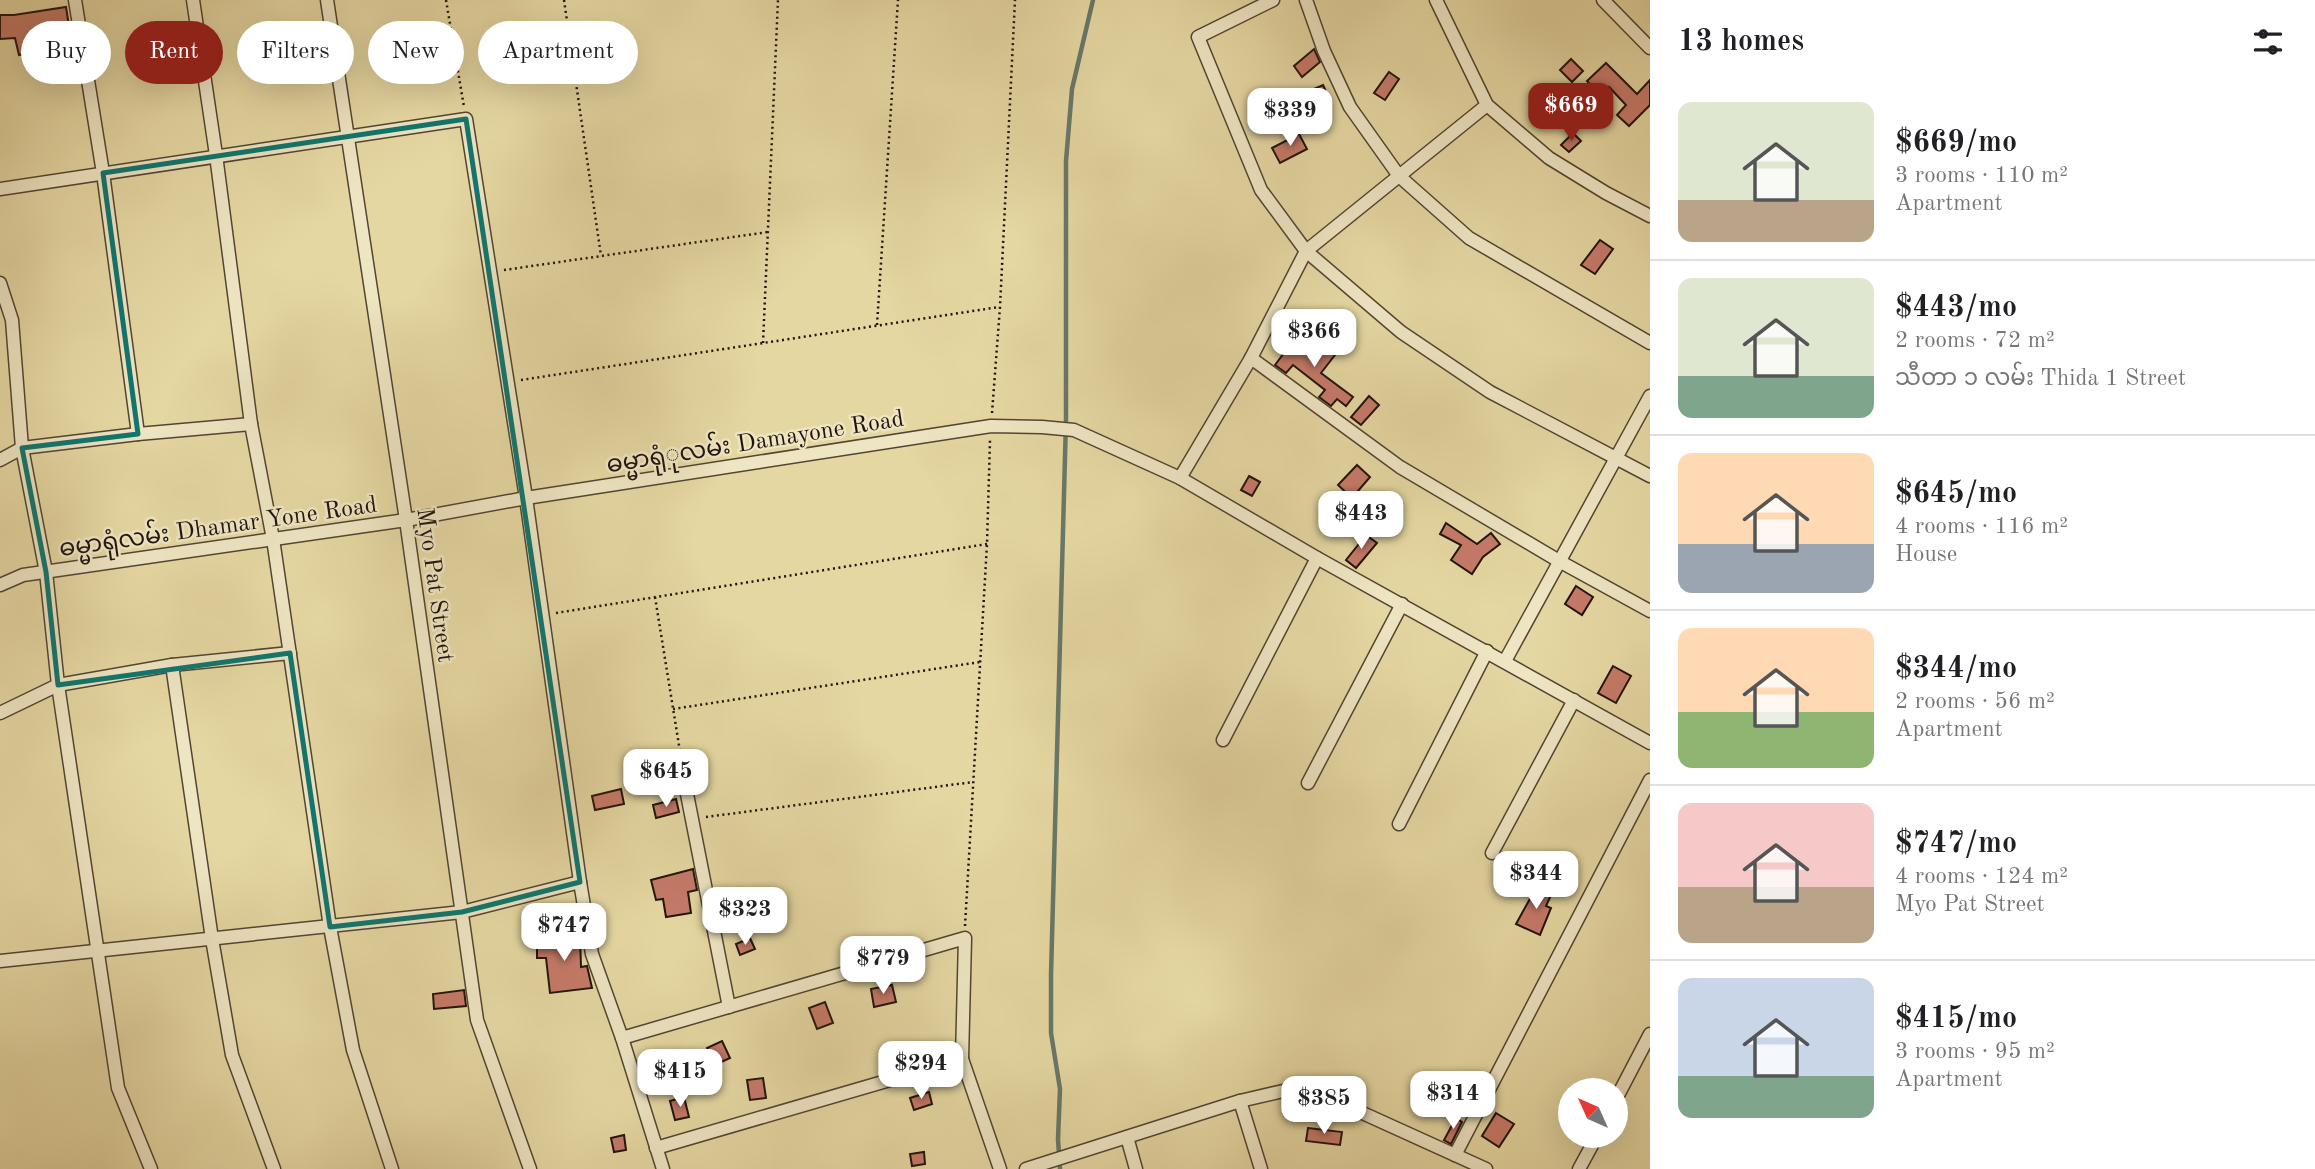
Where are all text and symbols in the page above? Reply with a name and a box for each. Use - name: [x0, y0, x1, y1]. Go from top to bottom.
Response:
- chip: Buy: [21, 21, 111, 84]
- chip: Rent: [125, 21, 223, 84]
- chip: Filters: [237, 21, 354, 84]
- chip: New: [368, 21, 464, 84]
- chip: Apartment: [478, 21, 638, 84]
- icon: filters: [2249, 23, 2287, 61]
- text: 13 homes: [1678, 27, 1804, 57]
- pin: $669: [1530, 83, 1612, 143]
- pin: $339: [1249, 88, 1331, 148]
- text: $669: [1544, 94, 1598, 117]
- text: $339: [1263, 99, 1317, 122]
- text: $669/mo: [1895, 128, 2017, 158]
- icon: home: [1734, 130, 1818, 214]
- text: 3 rooms · 110 m²: [1895, 164, 2068, 187]
- text: Apartment: [1895, 192, 2003, 215]
- text: $443/mo: [1895, 293, 2017, 323]
- icon: home: [1734, 306, 1818, 390]
- pin: $366: [1273, 310, 1355, 369]
- text: $366: [1287, 320, 1341, 343]
- text: 2 rooms · 72 m²: [1895, 329, 2055, 352]
- text: သီတာ ၁ လမ်း Thida 1 Street: [1895, 367, 2186, 390]
- street label: ဓမ္မာရုံုလမ်း Damayone Road: [604, 402, 907, 484]
- text: $645/mo: [1895, 479, 2017, 509]
- icon: home: [1734, 481, 1818, 565]
- street label: ဓမ္မာရုံလမ်း Dhamar Yone Road: [57, 488, 380, 568]
- pin: $443: [1320, 491, 1402, 551]
- text: $443: [1334, 502, 1388, 525]
- street label: Myo Pat Street: [411, 506, 457, 664]
- text: 4 rooms · 116 m²: [1895, 515, 2068, 538]
- text: House: [1895, 543, 1957, 566]
- text: $344/mo: [1895, 654, 2017, 684]
- icon: home: [1734, 656, 1818, 740]
- text: 2 rooms · 56 m²: [1895, 690, 2055, 713]
- text: Apartment: [1895, 718, 2003, 741]
- pin: $645: [625, 750, 707, 809]
- text: $645: [639, 760, 693, 783]
- text: $747/mo: [1895, 829, 2017, 859]
- icon: home: [1734, 831, 1818, 915]
- pin: $344: [1495, 852, 1577, 911]
- text: $344: [1509, 862, 1563, 885]
- text: 4 rooms · 124 m²: [1895, 865, 2068, 888]
- pin: $323: [704, 888, 786, 947]
- text: Myo Pat Street: [1895, 893, 2045, 916]
- text: $323: [718, 898, 772, 921]
- pin: $747: [523, 904, 605, 963]
- text: $747: [537, 914, 591, 937]
- pin: $779: [842, 936, 924, 996]
- text: $779: [856, 947, 910, 970]
- text: $415/mo: [1895, 1004, 2017, 1034]
- icon: home: [1734, 1006, 1818, 1090]
- text: 3 rooms · 95 m²: [1895, 1040, 2055, 1063]
- pin: $294: [880, 1042, 962, 1101]
- pin: $415: [639, 1050, 721, 1109]
- text: $294: [894, 1052, 948, 1075]
- text: $415: [653, 1060, 707, 1083]
- text: Apartment: [1895, 1068, 2003, 1091]
- pin: $314: [1412, 1072, 1494, 1131]
- pin: $385: [1283, 1076, 1365, 1136]
- north arrow: [1558, 1078, 1628, 1148]
- map controls: [1558, 1078, 1628, 1148]
- text: $314: [1426, 1082, 1480, 1105]
- text: $385: [1297, 1087, 1351, 1110]

